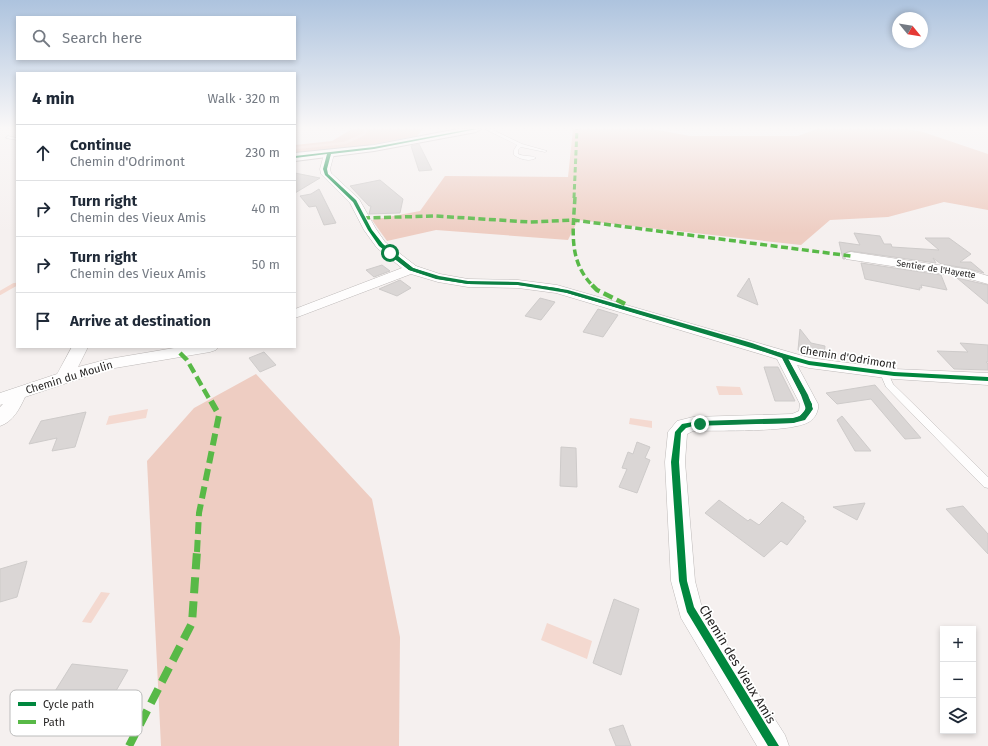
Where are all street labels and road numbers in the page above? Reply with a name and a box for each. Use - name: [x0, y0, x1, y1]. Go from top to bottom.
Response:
- street label: Sentier de l'Hayette: [896, 258, 976, 280]
- street label: Chemin d'Odrimont: [799, 343, 897, 372]
- street label: Chemin du Moulin: [24, 358, 114, 397]
- street label: Chemin des Vieux Amis: [696, 602, 779, 726]

